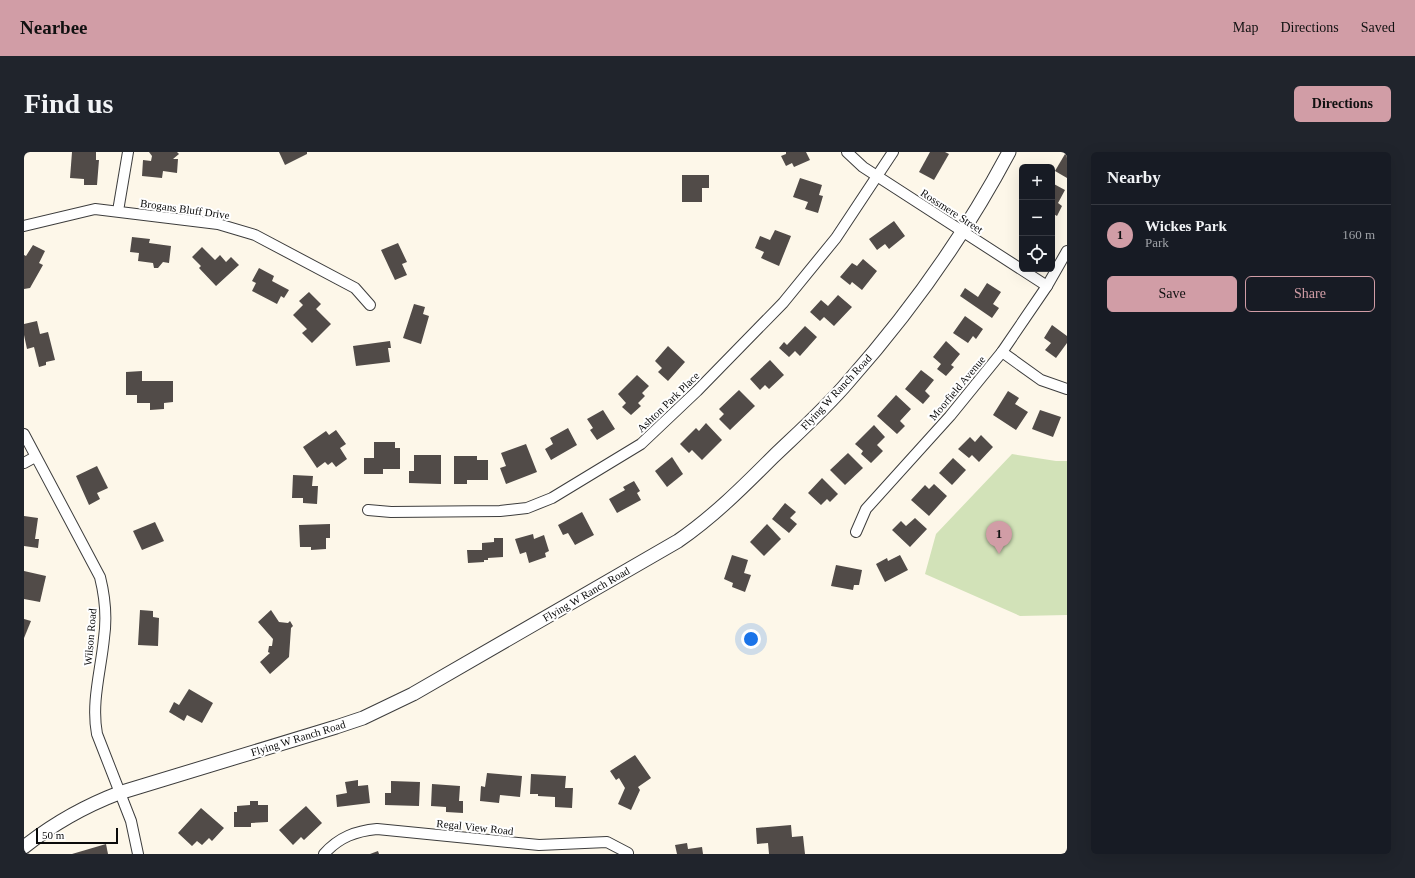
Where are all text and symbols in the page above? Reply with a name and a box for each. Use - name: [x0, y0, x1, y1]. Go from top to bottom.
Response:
- text: Nearbee: [20, 17, 88, 38]
- text: Map: [1233, 20, 1258, 35]
- text: Directions: [1280, 20, 1339, 35]
- text: Saved: [1361, 20, 1395, 35]
- button: Directions: [1294, 86, 1391, 122]
- text: Find us: [24, 88, 114, 119]
- map controls: [1019, 164, 1055, 272]
- button: +: [1019, 164, 1055, 200]
- text: Nearby: [1107, 168, 1161, 187]
- street label: Rossmere Street: [919, 186, 985, 236]
- street label: Brogans Bluff Drive: [139, 197, 231, 221]
- button: −: [1019, 200, 1055, 236]
- text: Wickes Park: [1145, 218, 1227, 234]
- text: 1: [1117, 227, 1123, 242]
- text: 160 m: [1342, 227, 1375, 242]
- text: Park: [1145, 235, 1169, 250]
- button: locate: [1019, 236, 1055, 272]
- button: Save: [1107, 276, 1237, 312]
- button: Share: [1245, 276, 1375, 312]
- street label: Flying W Ranch Road: [798, 352, 874, 432]
- street label: Moorfield Avenue: [927, 353, 987, 423]
- street label: Ashton Park Place: [635, 369, 701, 435]
- pin: 1: [986, 521, 1012, 554]
- street label: Flying W Ranch Road: [540, 564, 632, 624]
- street label: Wilson Road: [82, 607, 99, 666]
- your location: [741, 629, 761, 649]
- street label: Flying W Ranch Road: [249, 718, 347, 758]
- street label: Regal View Road: [436, 817, 515, 837]
- scale bar: [36, 826, 118, 845]
- text: 50 m: [42, 829, 64, 841]

